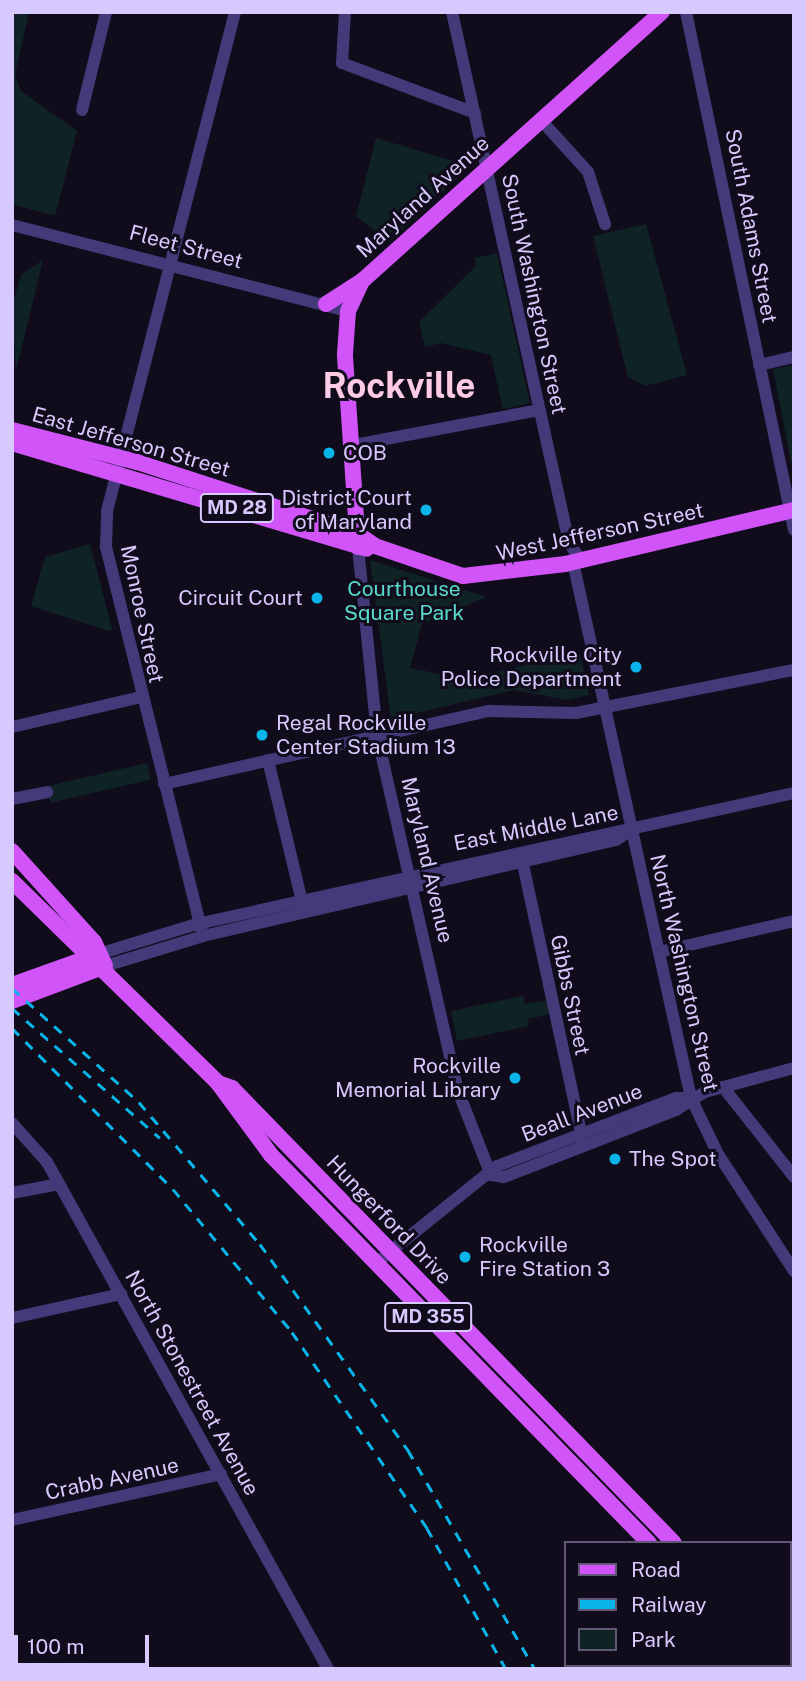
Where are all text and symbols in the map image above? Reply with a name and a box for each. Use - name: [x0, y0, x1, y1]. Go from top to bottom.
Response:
- street label: South Adams Street: [720, 127, 782, 325]
- street label: Maryland Avenue: [352, 131, 494, 263]
- street label: South Washington Street: [496, 171, 572, 417]
- street label: Fleet Street: [127, 220, 245, 274]
- district label: Rockville: [322, 365, 476, 407]
- street label: East Jefferson Street: [29, 402, 233, 482]
- place label: COB: [343, 440, 387, 466]
- marker: COB: [321, 445, 337, 461]
- place label: District Court of Maryland: [281, 485, 412, 535]
- road number: MD 28: [198, 492, 276, 524]
- street label: West Jefferson Street: [494, 498, 706, 566]
- marker: District Court of Maryland: [418, 502, 434, 518]
- street label: Monroe Street: [115, 543, 169, 685]
- park label: Courthouse Square Park: [344, 576, 464, 626]
- place label: Circuit Court: [178, 585, 303, 611]
- marker: Circuit Court: [309, 590, 325, 606]
- place label: Rockville City Police Department: [441, 642, 622, 692]
- marker: Rockville City Police Department: [628, 659, 644, 675]
- place label: Regal Rockville Center Stadium 13: [276, 710, 456, 760]
- marker: Regal Rockville Center Stadium 13: [254, 727, 270, 743]
- street label: Maryland Avenue: [396, 775, 458, 945]
- street label: East Middle Lane: [451, 800, 621, 856]
- street label: North Washington Street: [644, 852, 724, 1094]
- street label: Gibbs Street: [545, 932, 595, 1058]
- place label: Rockville Memorial Library: [335, 1053, 501, 1103]
- marker: Rockville Memorial Library: [507, 1070, 523, 1086]
- street label: Beall Avenue: [518, 1078, 646, 1148]
- place label: The Spot: [629, 1146, 717, 1172]
- street label: Hungerford Drive: [321, 1150, 457, 1290]
- marker: The Spot: [607, 1151, 623, 1167]
- place label: Rockville Fire Station 3: [479, 1232, 610, 1282]
- marker: Rockville Fire Station 3: [457, 1249, 473, 1265]
- street label: North Stonestreet Avenue: [120, 1266, 264, 1500]
- road number: MD 355: [382, 1302, 474, 1332]
- street label: Crabb Avenue: [43, 1453, 181, 1505]
- legend: [564, 1541, 792, 1667]
- text: Road: [631, 1557, 681, 1582]
- text: Railway: [631, 1592, 707, 1617]
- scale bar: [18, 1622, 152, 1666]
- text: Park: [631, 1627, 676, 1652]
- text: 100 m: [27, 1634, 84, 1659]

